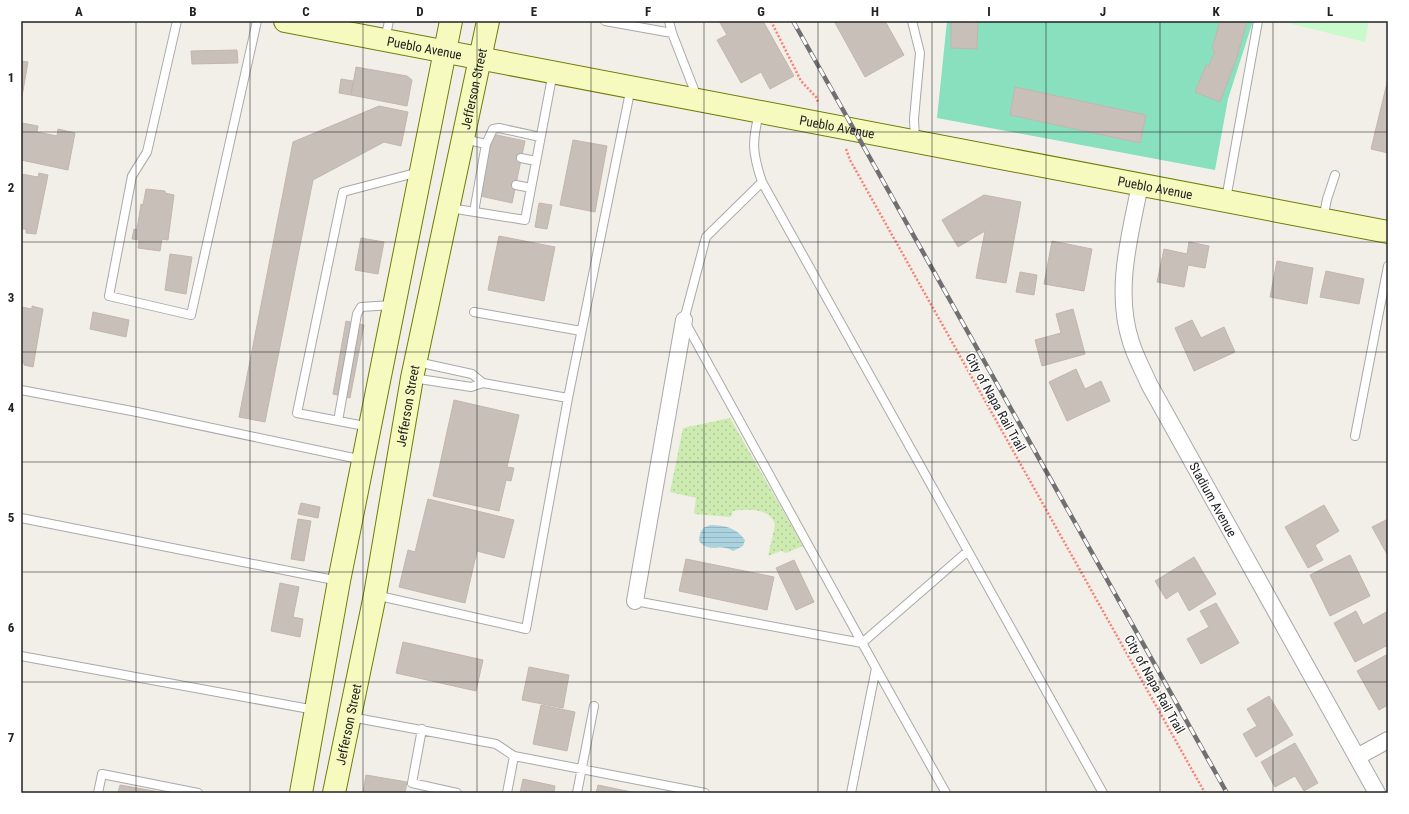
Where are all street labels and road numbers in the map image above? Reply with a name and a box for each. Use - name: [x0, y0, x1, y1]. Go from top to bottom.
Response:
- street label: Pueblo Avenue: [386, 34, 463, 63]
- street label: Jefferson Street: [458, 47, 490, 131]
- street label: Pueblo Avenue: [798, 113, 876, 142]
- street label: Pueblo Avenue: [1116, 173, 1194, 202]
- street label: City of Napa Rail Trail: [962, 350, 1029, 454]
- street label: Jefferson Street: [393, 364, 423, 448]
- street label: Stadium Avenue: [1186, 460, 1240, 539]
- street label: City of Napa Rail Trail: [1121, 632, 1188, 736]
- street label: Jefferson Street: [333, 682, 364, 767]

